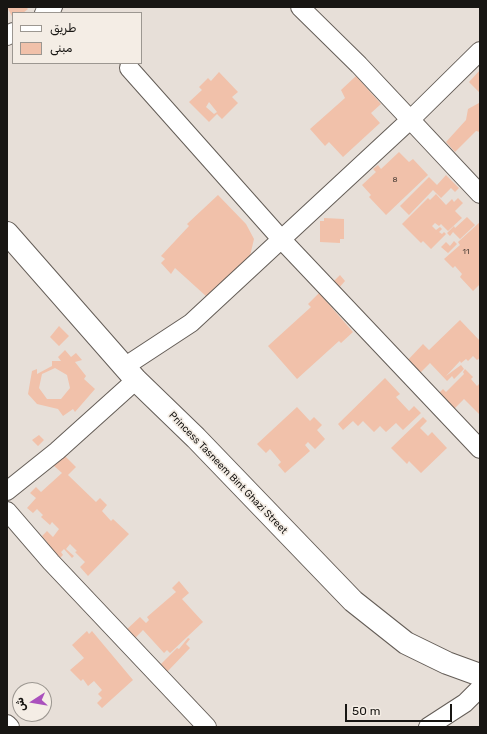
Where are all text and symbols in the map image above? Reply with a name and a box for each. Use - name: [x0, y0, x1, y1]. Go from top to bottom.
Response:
- legend: [12, 12, 142, 64]
- text: طريق: [50, 21, 76, 35]
- text: مبنى: [50, 41, 72, 55]
- house number: 8: [392, 175, 398, 185]
- house number: 11: [463, 247, 469, 257]
- street label: Princess Tasneem Bint Ghazi Street: [166, 409, 290, 537]
- north arrow: [12, 682, 52, 722]
- text: ش: [13, 696, 29, 713]
- scale bar: [347, 696, 454, 722]
- text: 50 m: [352, 704, 380, 718]

